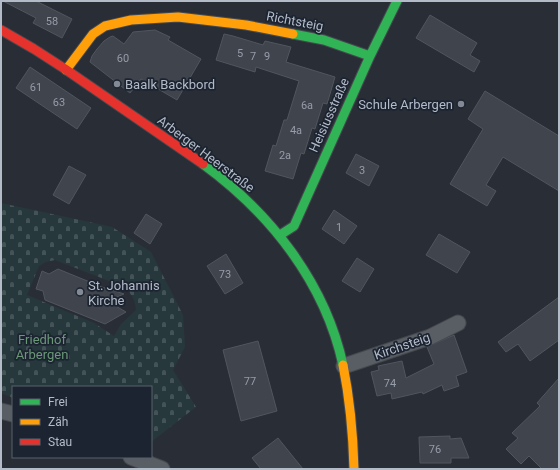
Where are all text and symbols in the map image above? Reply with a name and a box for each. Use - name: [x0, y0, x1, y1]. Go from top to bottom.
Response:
- street label: Richtsteig: [265, 8, 325, 34]
- house number: 58: [46, 15, 58, 28]
- house number: 5: [237, 47, 243, 60]
- house number: 7: [250, 50, 256, 63]
- house number: 9: [264, 50, 270, 63]
- house number: 60: [117, 52, 129, 65]
- street label: Heisiusstraße: [306, 75, 352, 155]
- place label: Baalk Backbord: [125, 77, 215, 92]
- marker: Baalk Backbord: [112, 79, 122, 89]
- house number: 61: [30, 81, 42, 94]
- house number: 63: [53, 96, 65, 109]
- place label: Schule Arbergen: [358, 97, 453, 112]
- house number: 6a: [301, 99, 313, 112]
- marker: Schule Arbergen: [456, 99, 466, 109]
- street label: Arberger Heerstraße: [155, 113, 258, 195]
- house number: 4a: [290, 124, 302, 137]
- house number: 2a: [279, 149, 291, 162]
- house number: 3: [359, 164, 365, 177]
- house number: 1: [336, 221, 342, 234]
- house number: 73: [219, 268, 231, 281]
- place label: St. Johannis Kirche: [88, 278, 160, 308]
- marker: St. Johannis Kirche: [75, 287, 85, 297]
- street label: Kirchsteig: [372, 329, 432, 363]
- park label: Friedhof Arbergen: [16, 332, 68, 362]
- house number: 77: [244, 375, 256, 388]
- house number: 74: [384, 377, 396, 390]
- legend: [12, 386, 152, 458]
- text: Frei: [48, 395, 68, 409]
- text: Zäh: [48, 415, 68, 429]
- text: Stau: [48, 435, 72, 449]
- house number: 76: [429, 443, 441, 456]

